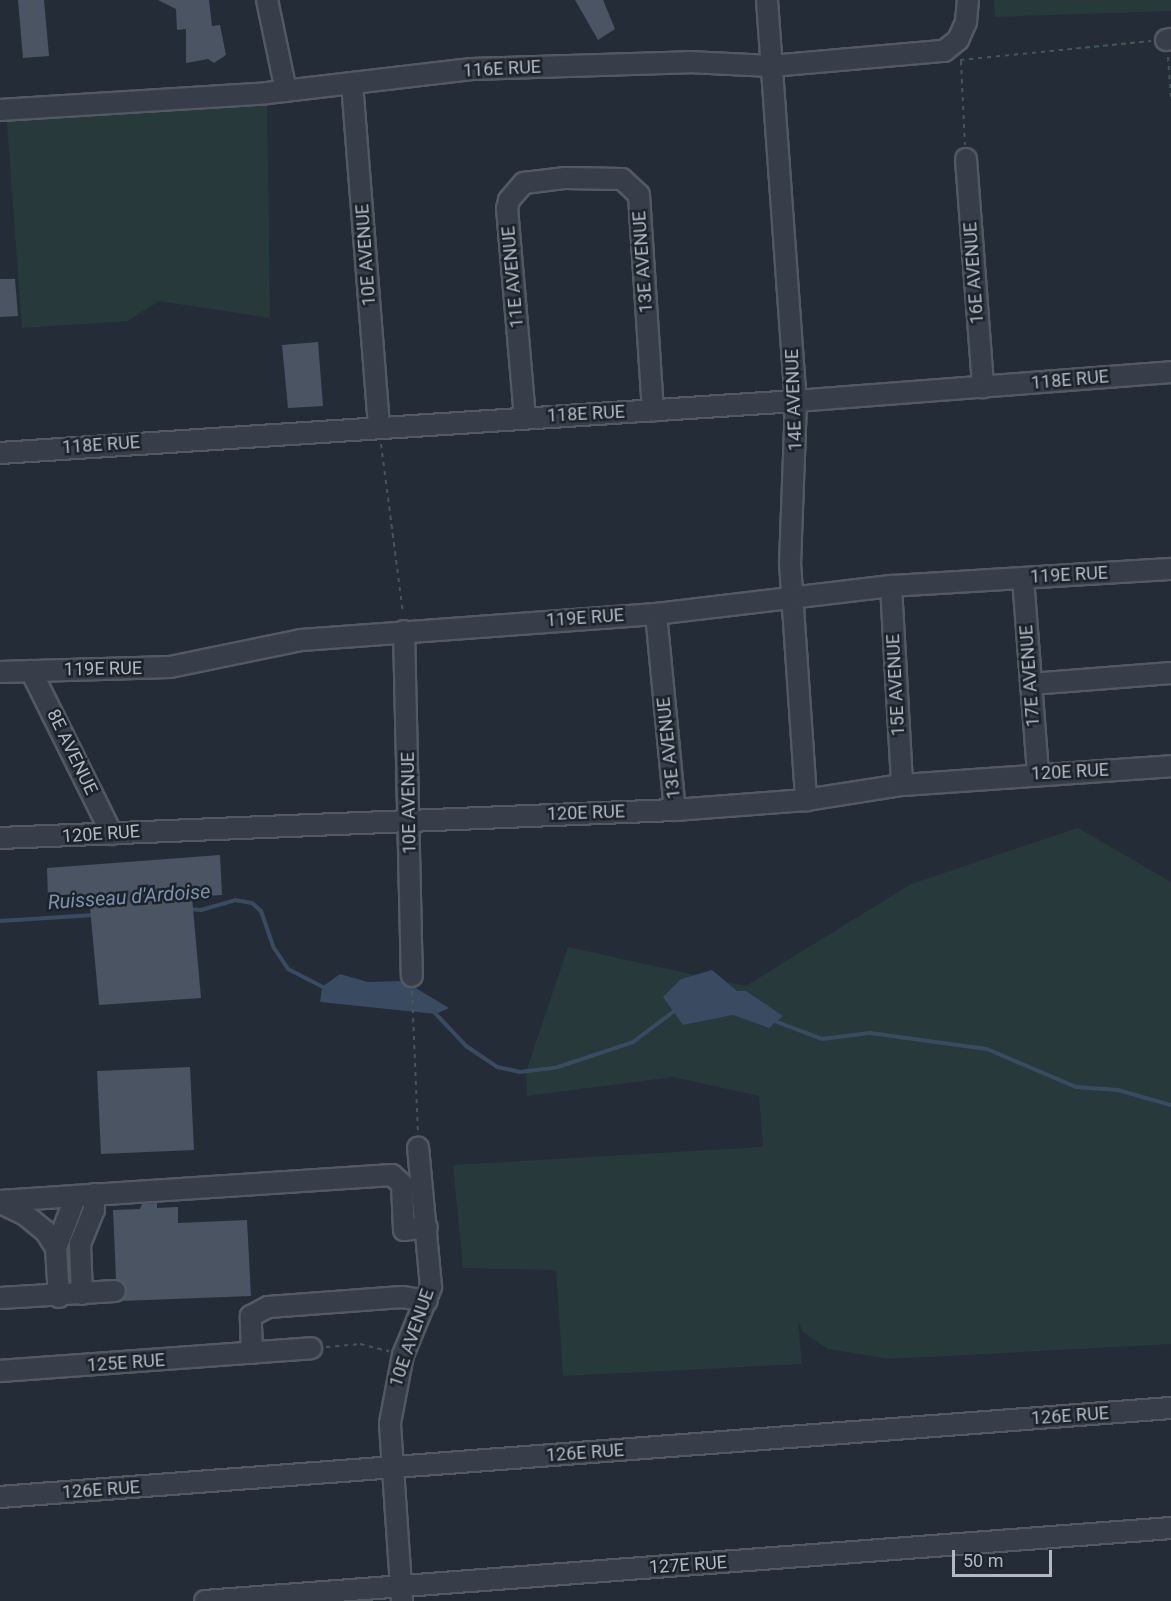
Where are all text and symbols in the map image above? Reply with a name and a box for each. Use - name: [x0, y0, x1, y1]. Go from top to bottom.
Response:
- street label: 116E RUE: [462, 56, 542, 82]
- street label: 10E AVENUE: [352, 203, 380, 307]
- street label: 13E AVENUE: [629, 210, 657, 314]
- street label: 16E AVENUE: [960, 221, 988, 325]
- street label: 11E AVENUE: [498, 225, 528, 329]
- street label: 14E AVENUE: [781, 348, 807, 452]
- street label: 118E RUE: [1030, 366, 1110, 394]
- street label: 118E RUE: [546, 401, 626, 427]
- street label: 118E RUE: [61, 432, 141, 458]
- street label: 119E RUE: [1029, 562, 1109, 588]
- street label: 119E RUE: [545, 605, 625, 631]
- street label: 17E AVENUE: [1016, 624, 1044, 728]
- street label: 15E AVENUE: [883, 633, 909, 737]
- street label: 119E RUE: [64, 658, 142, 680]
- street label: 13E AVENUE: [653, 696, 685, 800]
- street label: 8E AVENUE: [42, 706, 102, 798]
- street label: 10E AVENUE: [397, 752, 421, 854]
- street label: 120E RUE: [1030, 759, 1110, 785]
- street label: 120E RUE: [547, 801, 625, 825]
- street label: 120E RUE: [61, 821, 141, 847]
- water label: Ruisseau d'Ardoise: [47, 879, 211, 915]
- street label: 10E AVENUE: [385, 1286, 439, 1390]
- street label: 125E RUE: [86, 1350, 166, 1376]
- street label: 126E RUE: [1030, 1403, 1110, 1429]
- street label: 126E RUE: [545, 1440, 625, 1466]
- street label: 126E RUE: [61, 1477, 141, 1503]
- scale bar: [955, 1538, 1056, 1576]
- text: 50 m: [963, 1550, 1003, 1571]
- street label: 127E RUE: [648, 1552, 728, 1578]

